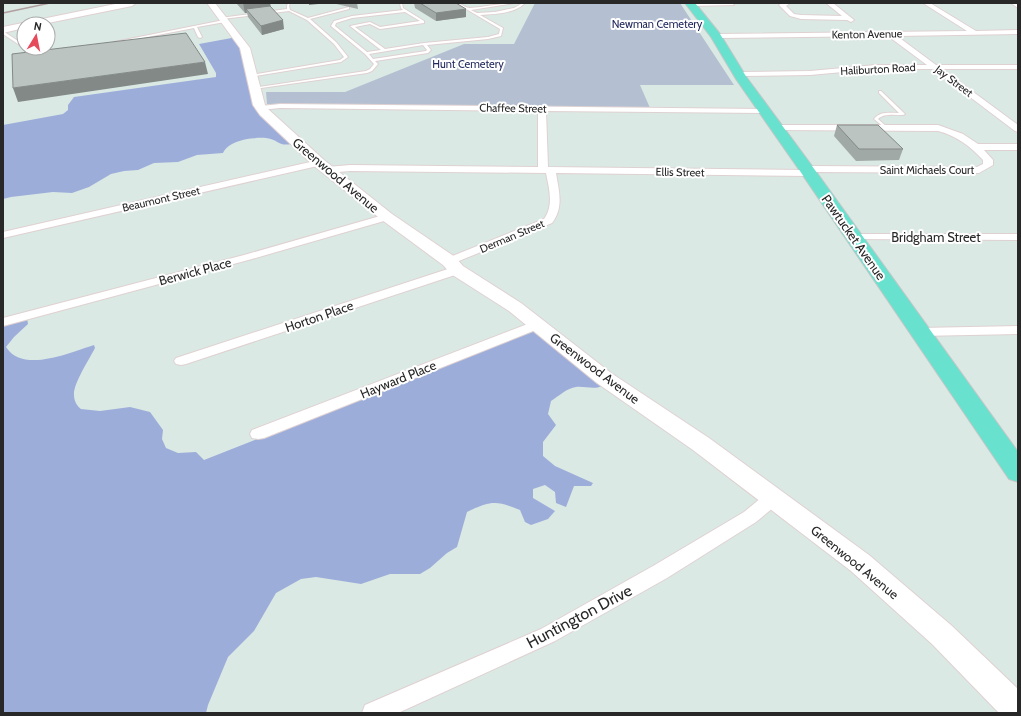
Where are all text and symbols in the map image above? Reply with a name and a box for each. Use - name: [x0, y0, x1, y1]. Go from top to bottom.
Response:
- north arrow: [16, 16, 56, 56]
- park label: Newman Cemetery: [612, 17, 703, 31]
- text: N: [33, 19, 43, 34]
- street label: Kenton Avenue: [832, 26, 903, 42]
- park label: Hunt Cemetery: [432, 57, 504, 71]
- street label: Haliburton Road: [840, 60, 916, 78]
- street label: Jay Street: [931, 62, 976, 100]
- street label: Chaffee Street: [479, 100, 547, 116]
- street label: Greenwood Avenue: [289, 134, 383, 216]
- street label: Saint Michaels Court: [880, 163, 975, 177]
- street label: Ellis Street: [655, 165, 705, 179]
- street label: Beaumont Street: [121, 183, 202, 215]
- street label: Pawtucket Avenue: [819, 191, 890, 283]
- street label: Derman Street: [478, 216, 547, 256]
- street label: Bridgham Street: [891, 229, 981, 245]
- street label: Berwick Place: [157, 254, 233, 288]
- street label: Horton Place: [283, 297, 356, 335]
- street label: Greenwood Avenue: [547, 329, 643, 407]
- street label: Hayward Place: [358, 356, 439, 401]
- street label: Greenwood Avenue: [808, 522, 902, 602]
- street label: Huntington Drive: [523, 581, 635, 652]

